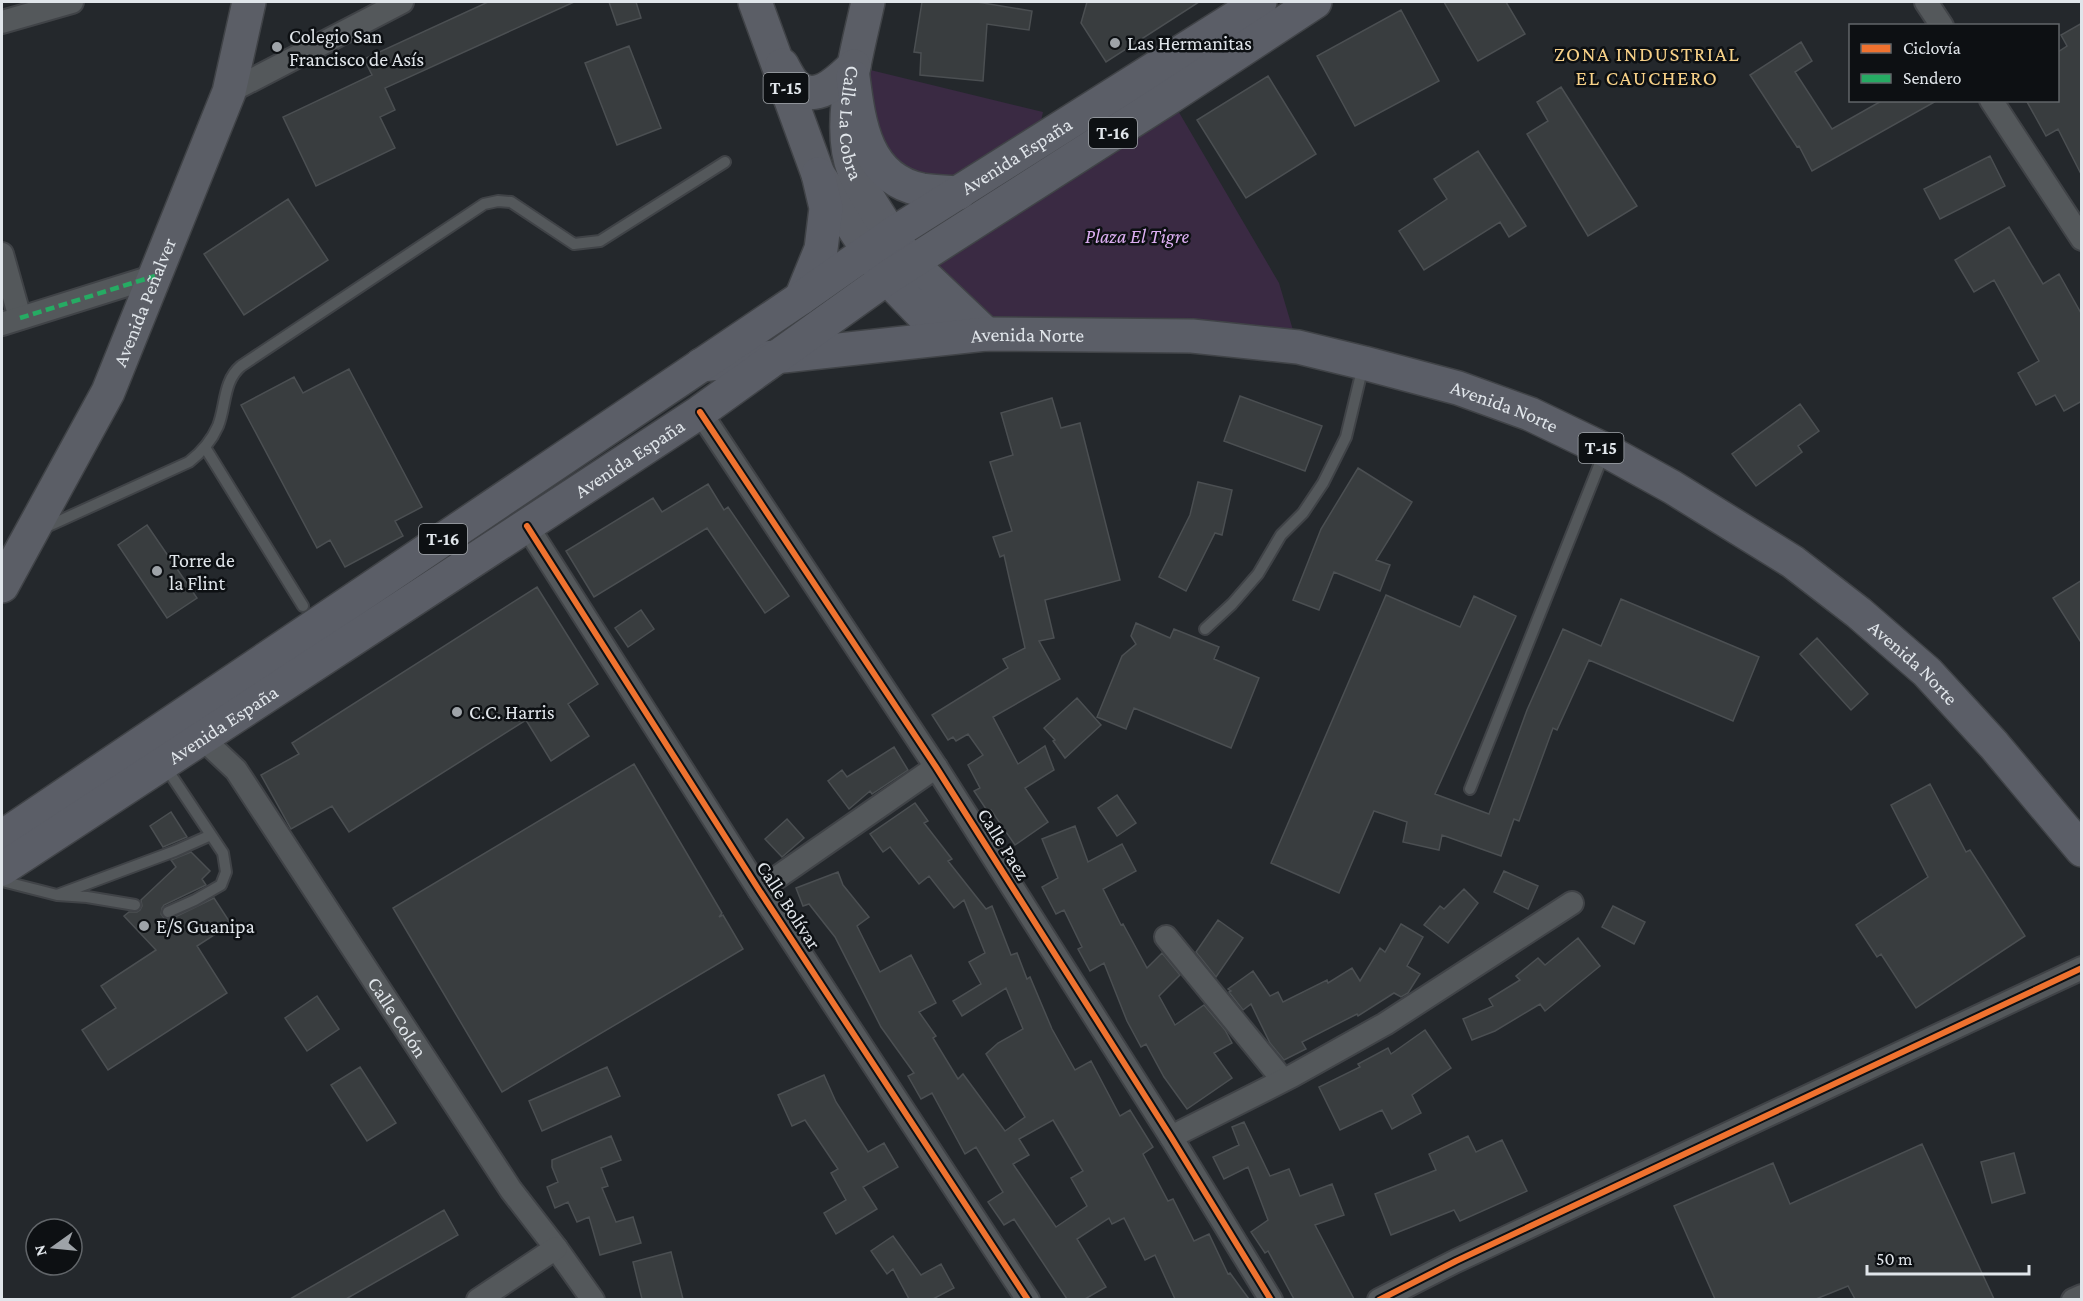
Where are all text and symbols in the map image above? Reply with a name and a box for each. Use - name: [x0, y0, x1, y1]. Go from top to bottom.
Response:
- legend: [1849, 24, 2059, 102]
- place label: Colegio San Francisco de Asís: [289, 25, 424, 70]
- place label: Las Hermanitas: [1127, 32, 1252, 54]
- marker: Las Hermanitas: [1108, 36, 1122, 50]
- text: Ciclovía: [1903, 38, 1961, 58]
- marker: Colegio San Francisco de Asís: [270, 40, 284, 54]
- district label: ZONA INDUSTRIAL EL CAUCHERO: [1554, 42, 1740, 90]
- street label: Calle La Cobra: [836, 64, 867, 183]
- text: Sendero: [1903, 68, 1961, 88]
- road number: T-15: [764, 73, 808, 103]
- street label: Avenida España: [957, 113, 1076, 199]
- road number: T-16: [1089, 118, 1137, 148]
- park label: Plaza El Tigre: [1085, 225, 1189, 248]
- street label: Avenida Peñalver: [108, 234, 180, 370]
- street label: Avenida Norte: [969, 322, 1084, 347]
- street label: Avenida Norte: [1448, 376, 1562, 437]
- street label: Avenida España: [570, 414, 689, 502]
- road number: T-15: [1578, 433, 1624, 463]
- road number: T-16: [419, 524, 467, 554]
- place label: Torre de la Flint: [169, 549, 235, 594]
- marker: Torre de la Flint: [150, 564, 164, 578]
- street label: Avenida Norte: [1864, 616, 1963, 709]
- street label: Avenida España: [164, 680, 282, 768]
- place label: C.C. Harris: [469, 701, 555, 723]
- marker: C.C. Harris: [450, 705, 464, 719]
- street label: Calle Paez: [973, 804, 1035, 884]
- street label: Calle Bolívar: [752, 857, 826, 953]
- place label: E/S Guanipa: [156, 915, 255, 938]
- marker: E/S Guanipa: [137, 919, 151, 933]
- street label: Calle Colón: [363, 973, 432, 1062]
- north arrow: [24, 1217, 84, 1277]
- scale bar: [1867, 1238, 2029, 1276]
- text: N: [30, 1243, 50, 1258]
- text: 50 m: [1876, 1249, 1913, 1269]

